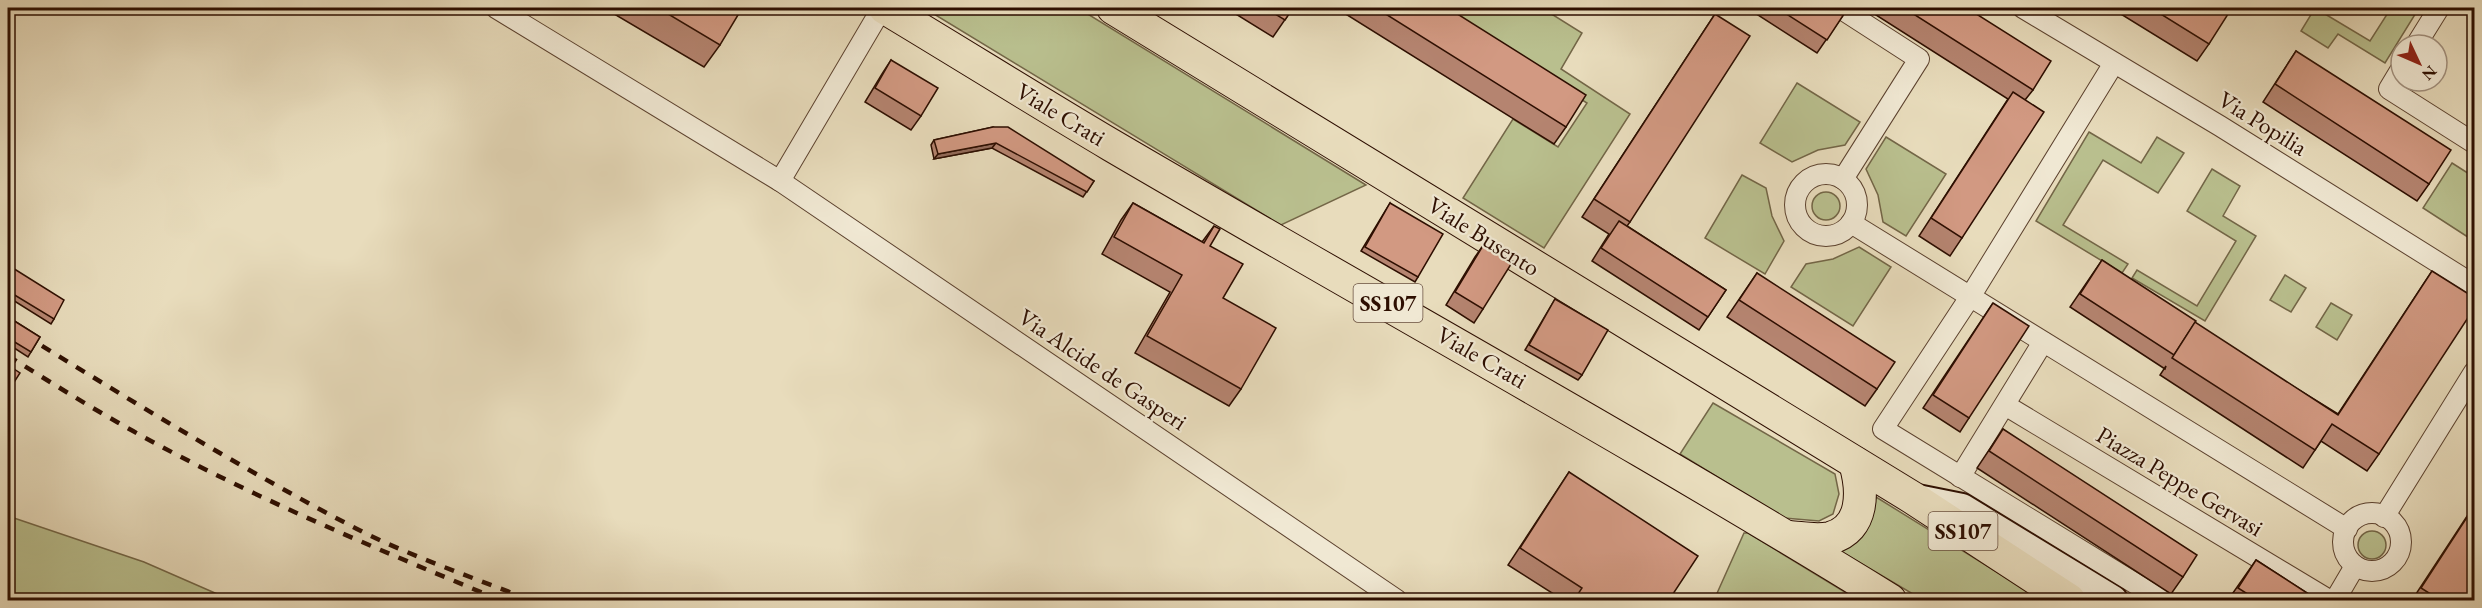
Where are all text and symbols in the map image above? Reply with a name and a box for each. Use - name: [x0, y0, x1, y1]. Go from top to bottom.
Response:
- north arrow: [2389, 33, 2449, 93]
- text: N: [2417, 61, 2441, 85]
- street label: Viale Crati: [1011, 75, 1112, 153]
- street label: Via Popilia: [2213, 84, 2314, 163]
- street label: Viale Busento: [1422, 189, 1546, 283]
- road number: SS107: [1354, 284, 1422, 322]
- street label: Via Alcide de Gasperi: [1013, 301, 1193, 437]
- street label: Viale Crati: [1431, 319, 1533, 395]
- street label: Piazza Peppe Gervasi: [2091, 419, 2269, 543]
- road number: SS107: [1928, 512, 1998, 550]

